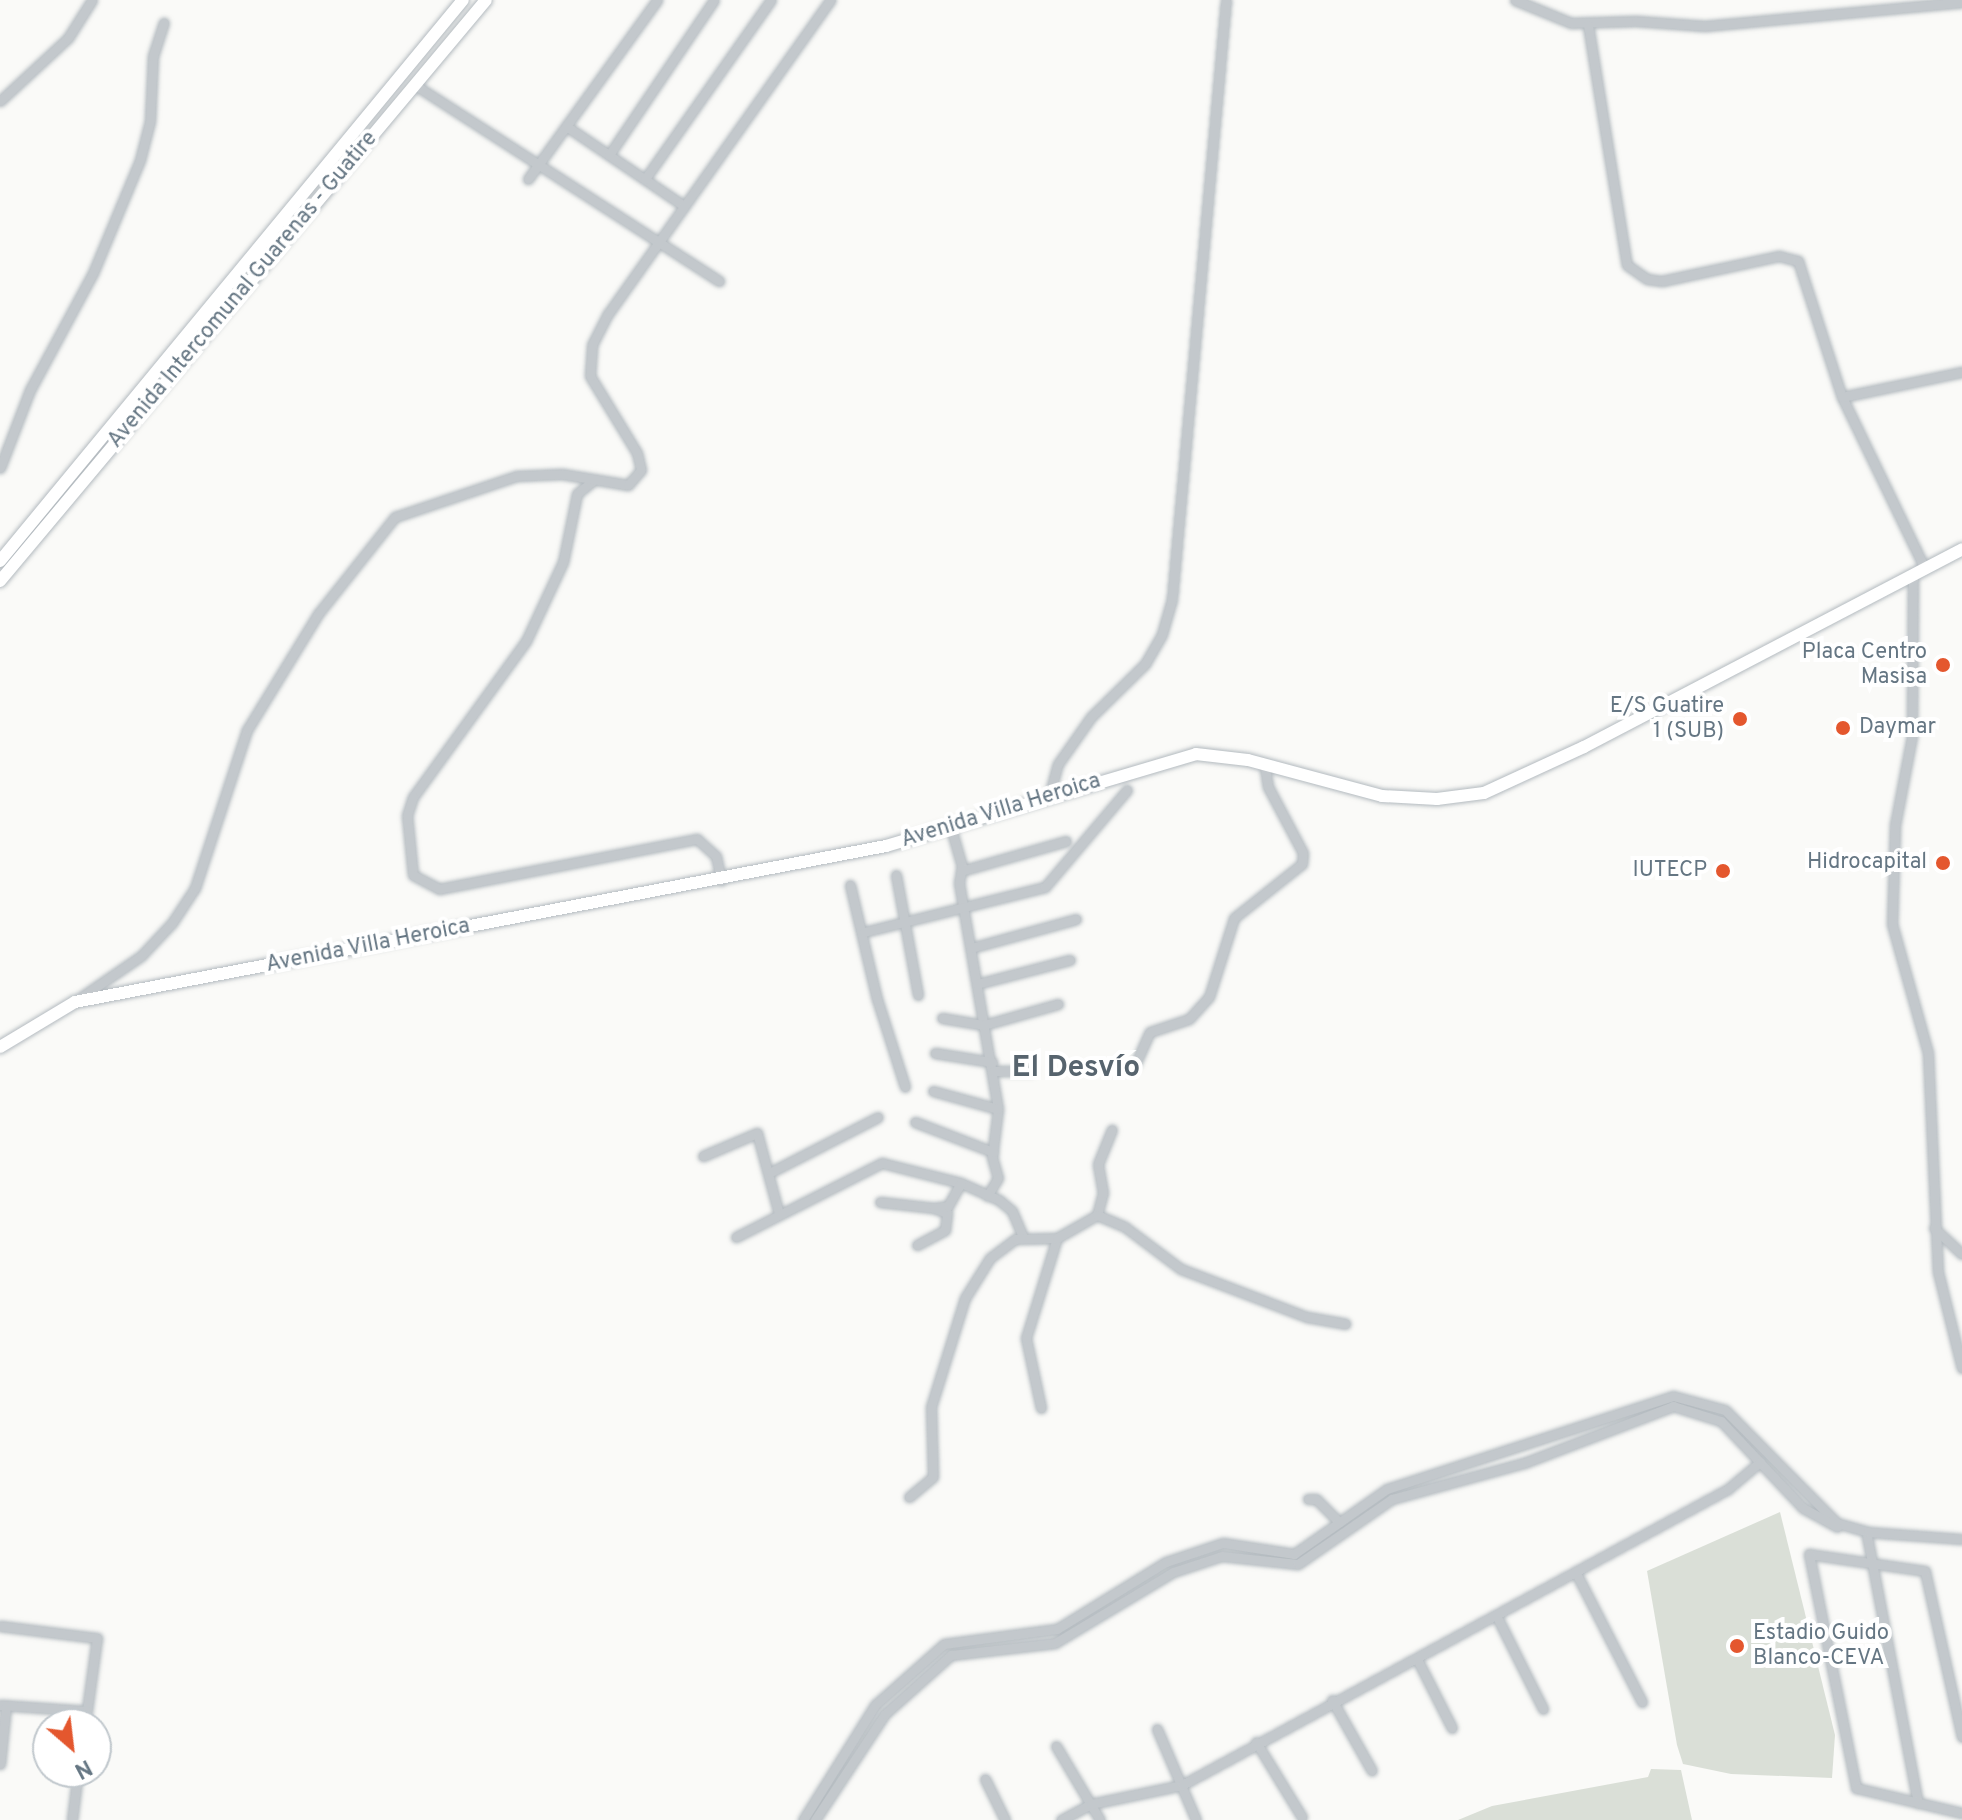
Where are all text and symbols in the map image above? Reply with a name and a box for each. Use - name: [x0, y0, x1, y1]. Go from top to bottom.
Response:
- street label: Avenida Intercomunal Guarenas - Guatire: [103, 126, 383, 454]
- place label: Placa Centro Masisa: [1802, 639, 1927, 690]
- marker: Placa Centro Masisa: [1934, 656, 1952, 674]
- place label: E/S Guatire 1 (SUB): [1610, 693, 1724, 744]
- marker: E/S Guatire 1 (SUB): [1731, 710, 1749, 728]
- place label: Daymar: [1859, 715, 1936, 741]
- marker: Daymar: [1834, 719, 1852, 737]
- street label: Avenida Villa Heroica: [898, 768, 1104, 854]
- place label: Hidrocapital: [1807, 850, 1927, 876]
- marker: Hidrocapital: [1934, 854, 1952, 872]
- place label: IUTECP: [1632, 858, 1707, 884]
- marker: IUTECP: [1714, 862, 1732, 880]
- street label: Avenida Villa Heroica: [263, 913, 473, 979]
- district label: El Desvío: [1012, 1051, 1140, 1087]
- place label: Estadio Guido Blanco-CEVA: [1753, 1620, 1889, 1672]
- marker: Estadio Guido Blanco-CEVA: [1728, 1637, 1746, 1655]
- north arrow: [32, 1708, 112, 1788]
- text: N: [69, 1752, 96, 1783]

